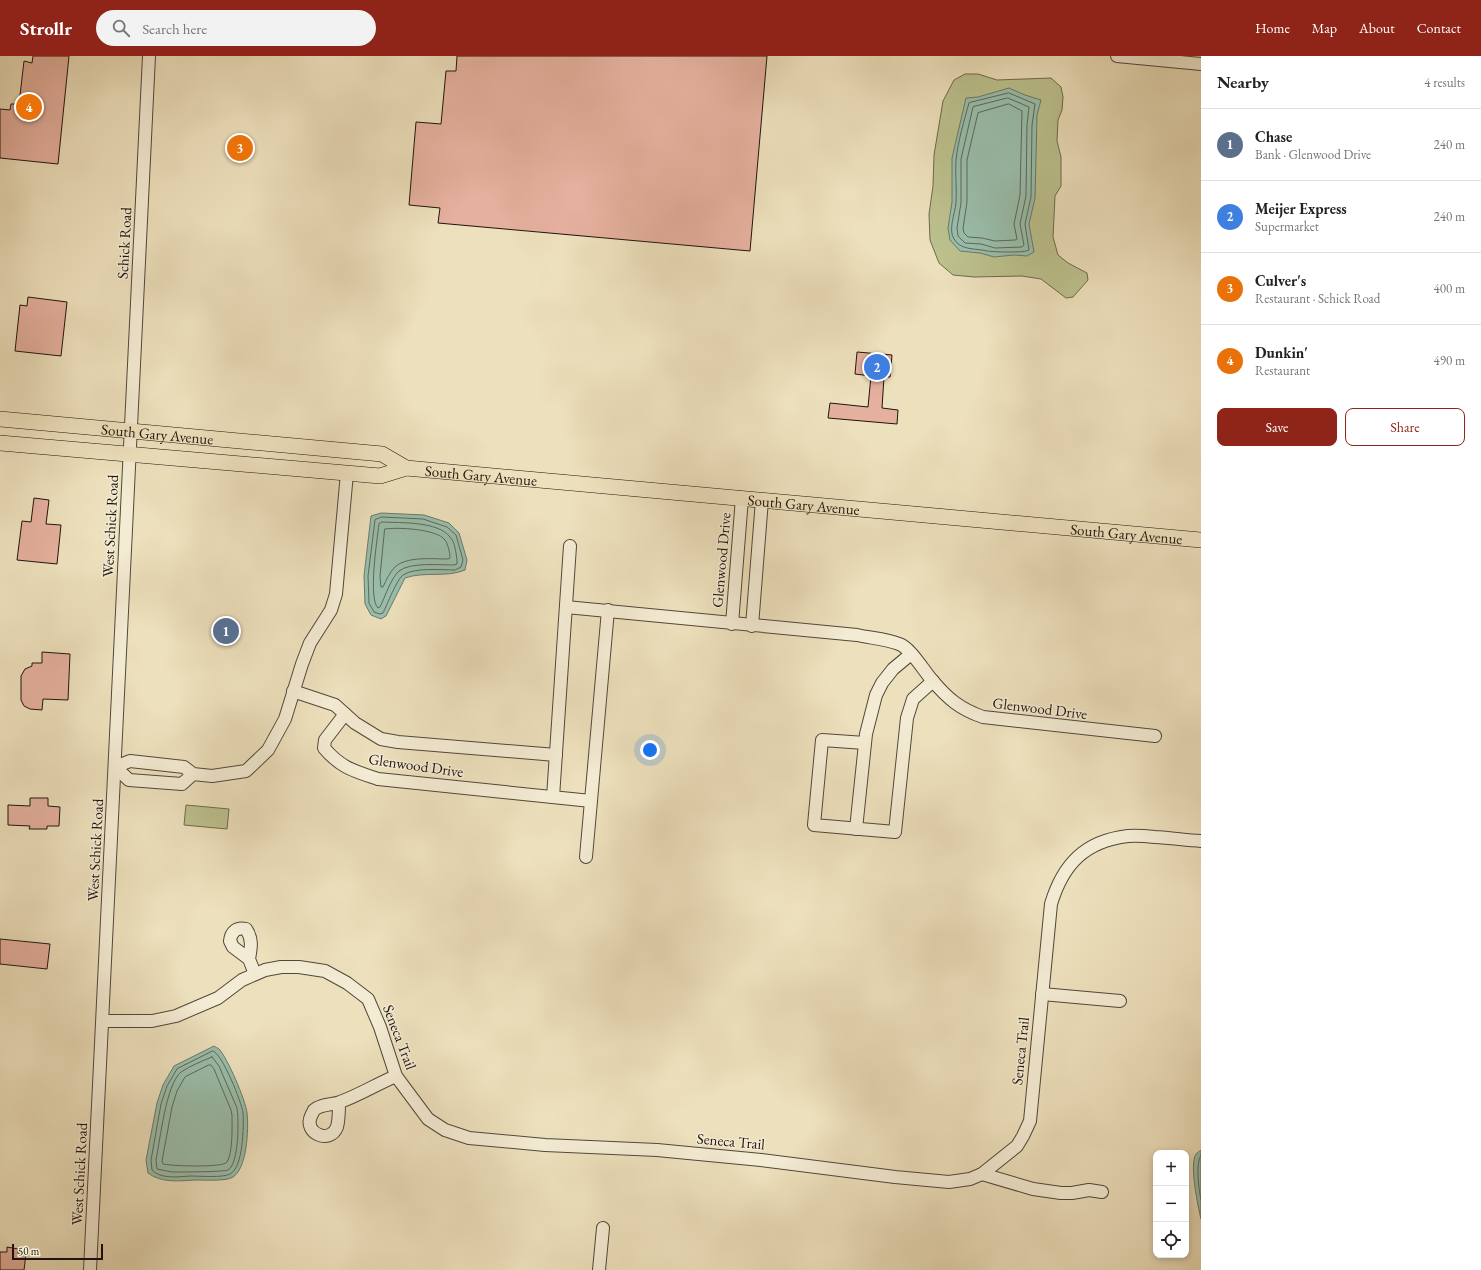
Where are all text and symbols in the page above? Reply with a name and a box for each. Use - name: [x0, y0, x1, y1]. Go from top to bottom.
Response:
- search box: [96, 10, 376, 46]
- text: Strollr: [20, 16, 72, 41]
- icon: search: [110, 17, 132, 39]
- text: Search here: [142, 19, 207, 38]
- text: Home: [1255, 19, 1290, 37]
- text: Map: [1312, 19, 1337, 37]
- text: About: [1359, 19, 1395, 37]
- text: Contact: [1417, 19, 1461, 37]
- text: Nearby: [1217, 71, 1269, 93]
- text: 4 results: [1424, 74, 1465, 91]
- pin: 4: [16, 92, 42, 122]
- text: Chase: [1255, 127, 1292, 146]
- pin: 3: [227, 133, 253, 163]
- text: 1: [1227, 136, 1233, 153]
- text: 240 m: [1434, 136, 1465, 153]
- text: Bank · Glenwood Drive: [1255, 146, 1371, 163]
- text: Meijer Express: [1255, 199, 1347, 218]
- street label: Schick Road: [113, 206, 135, 279]
- text: 2: [1227, 208, 1233, 225]
- text: 240 m: [1434, 208, 1465, 225]
- text: Supermarket: [1255, 218, 1319, 235]
- text: Culver's: [1255, 271, 1306, 290]
- text: 3: [1227, 280, 1233, 297]
- text: 400 m: [1434, 280, 1465, 297]
- text: Restaurant · Schick Road: [1255, 290, 1380, 307]
- text: Dunkin': [1255, 343, 1308, 362]
- pin: 2: [864, 352, 890, 382]
- text: 4: [1227, 352, 1233, 369]
- text: 490 m: [1434, 352, 1465, 369]
- text: Restaurant: [1255, 362, 1310, 379]
- button: Save: [1217, 408, 1337, 446]
- button: Share: [1345, 408, 1465, 446]
- street label: South Gary Avenue: [100, 419, 214, 448]
- street label: South Gary Avenue: [424, 460, 538, 489]
- street label: West Schick Road: [98, 474, 122, 578]
- street label: South Gary Avenue: [747, 489, 861, 519]
- street label: Glenwood Drive: [707, 512, 735, 608]
- street label: South Gary Avenue: [1070, 519, 1183, 548]
- pin: 1: [213, 616, 239, 646]
- street label: Glenwood Drive: [992, 693, 1089, 723]
- your location: [640, 740, 660, 760]
- street label: Glenwood Drive: [367, 749, 465, 781]
- street label: West Schick Road: [83, 798, 107, 902]
- street label: Seneca Trail: [379, 1002, 421, 1073]
- street label: Seneca Trail: [1007, 1016, 1033, 1086]
- street label: West Schick Road: [67, 1122, 91, 1226]
- street label: Seneca Trail: [696, 1129, 766, 1153]
- map controls: [1153, 1150, 1189, 1258]
- button: +: [1153, 1150, 1189, 1186]
- button: −: [1153, 1186, 1189, 1222]
- button: locate: [1153, 1222, 1189, 1258]
- scale bar: [12, 1242, 103, 1261]
- text: 50 m: [18, 1244, 39, 1258]

